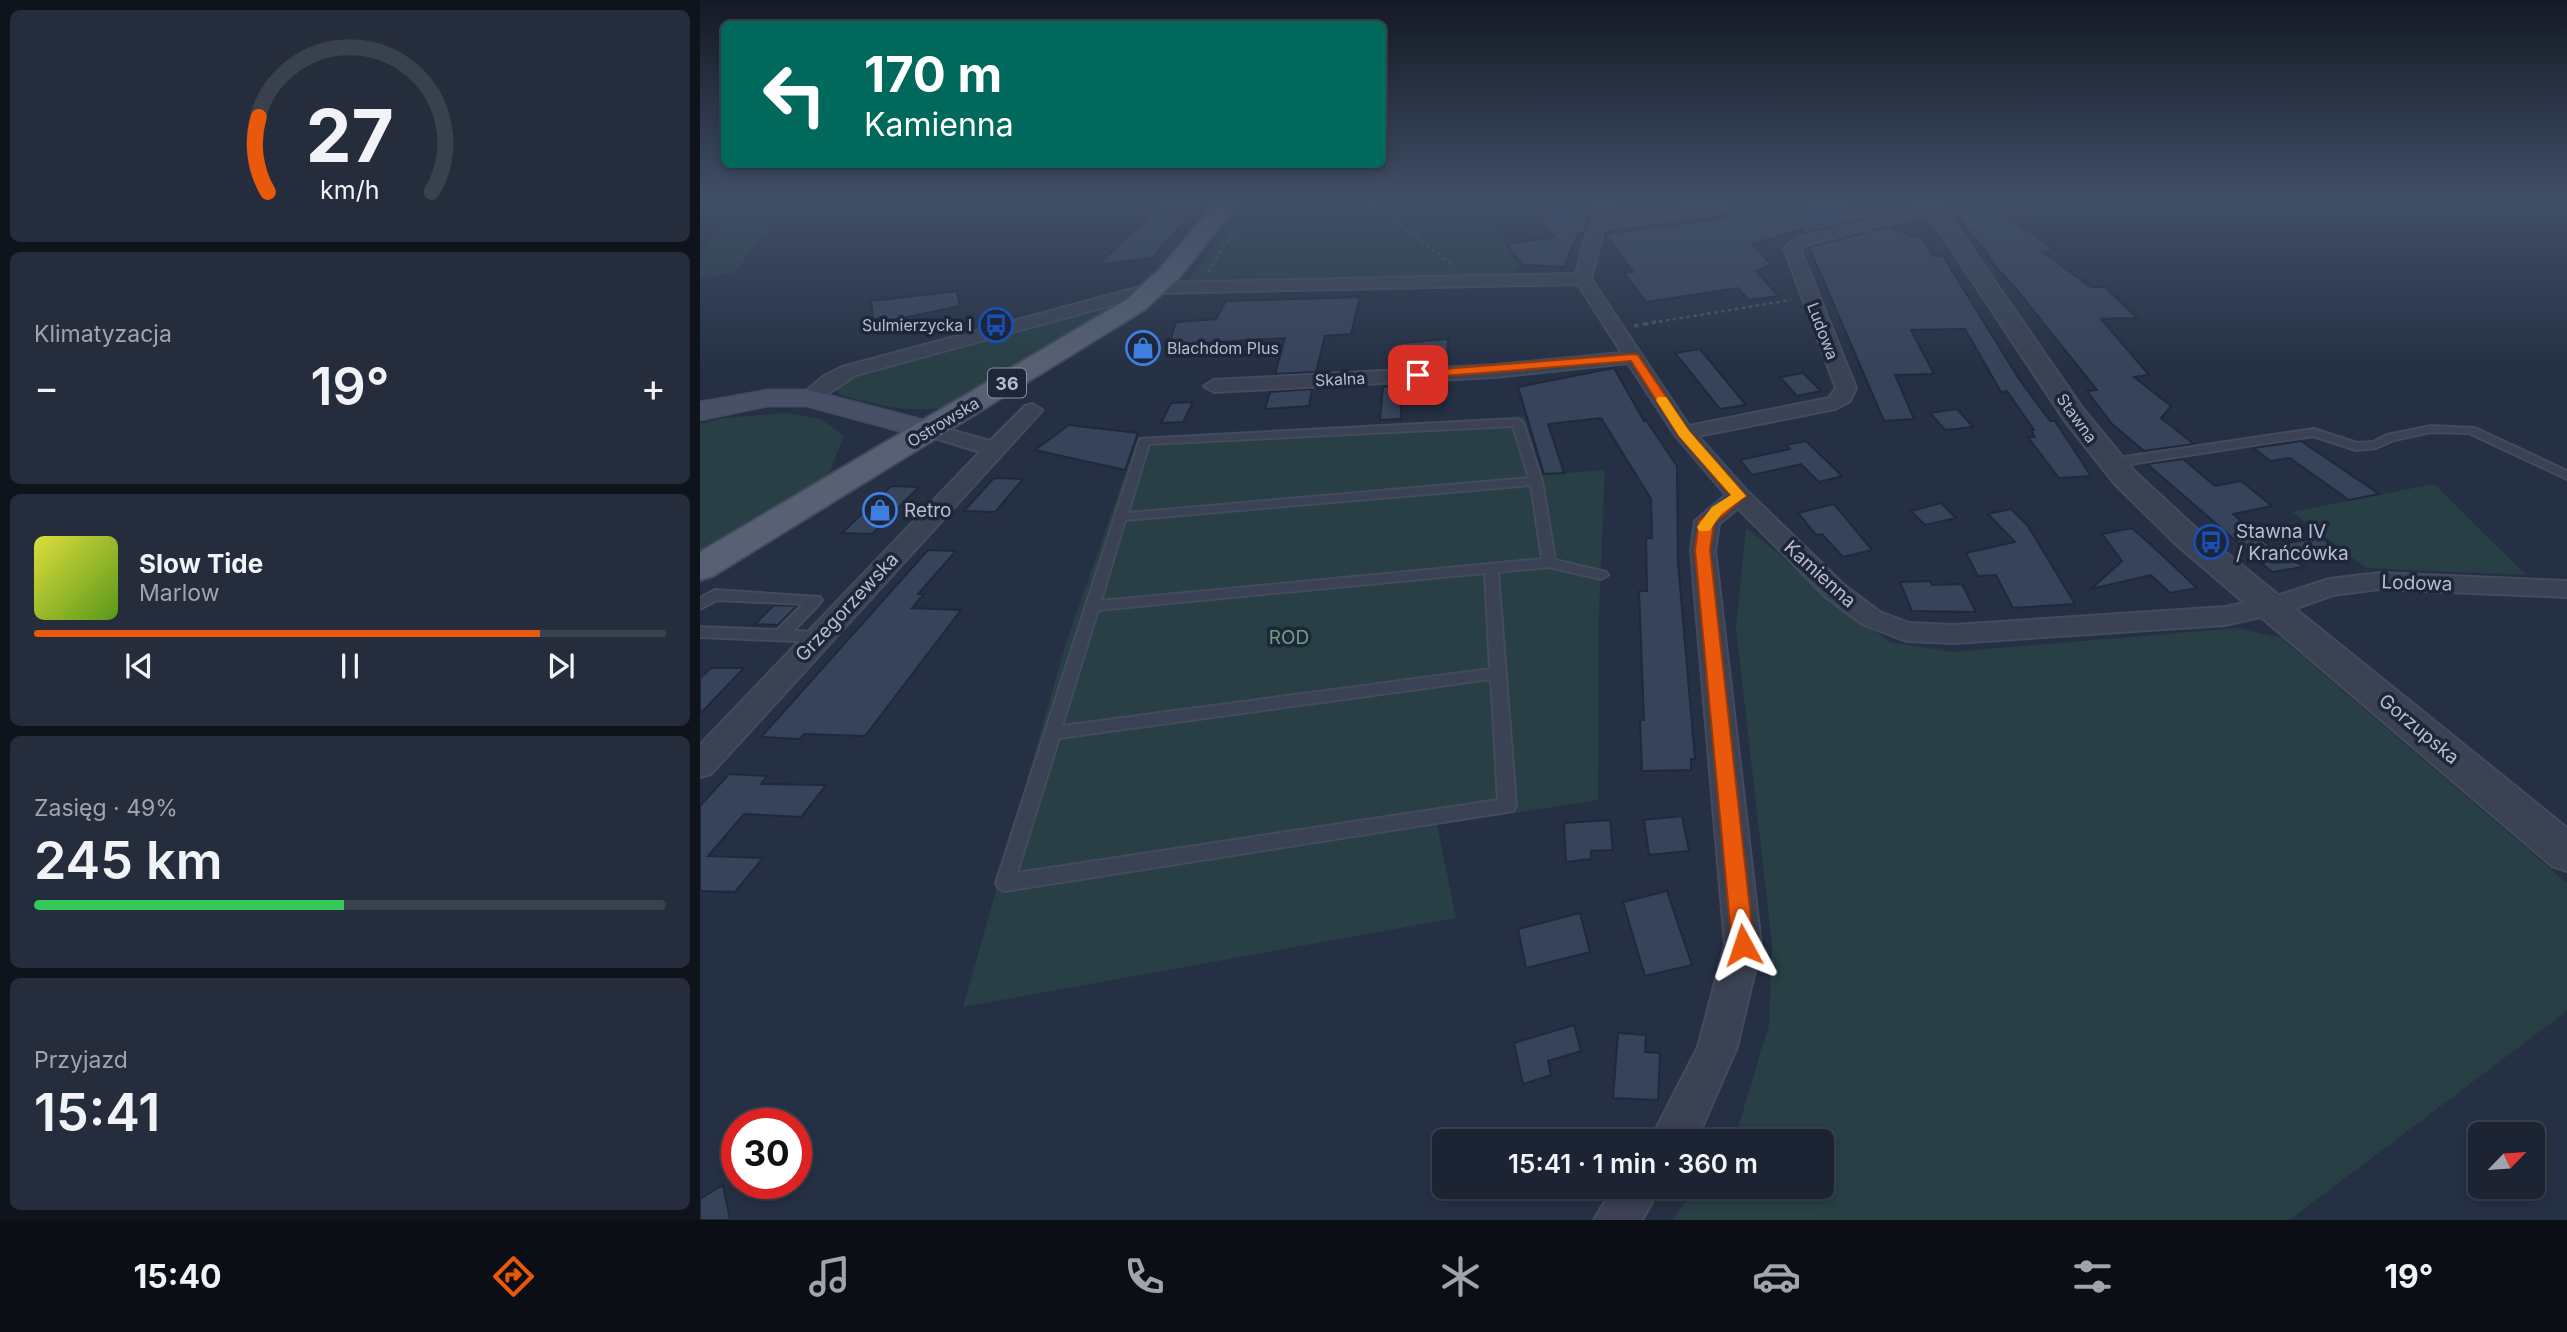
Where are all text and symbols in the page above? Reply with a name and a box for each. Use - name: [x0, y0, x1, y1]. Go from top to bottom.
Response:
- text: 170 m: [864, 45, 1002, 104]
- icon: left: [749, 49, 840, 140]
- text: 27: [306, 91, 394, 180]
- text: Kamienna: [864, 105, 1014, 144]
- text: km/h: [320, 175, 380, 205]
- street label: Ludowa: [1803, 300, 1843, 362]
- bus stop icon: Sulmierzycka I: [977, 306, 1015, 344]
- place label: Sulmierzycka I: [862, 315, 972, 335]
- text: Klimatyzacja: [34, 320, 172, 348]
- shop icon: Blachdom Plus: [1124, 329, 1162, 367]
- place label: Blachdom Plus: [1167, 338, 1279, 358]
- pin: [1388, 345, 1448, 405]
- text: 19°: [310, 355, 390, 418]
- icon: arrive: [1399, 356, 1437, 394]
- text: −: [34, 364, 59, 410]
- text: +: [641, 364, 666, 410]
- road number: 36: [988, 368, 1026, 398]
- street label: Skalna: [1314, 368, 1366, 390]
- street label: Stawna: [2052, 389, 2102, 447]
- street label: Ostrowska: [903, 393, 983, 451]
- shop icon: Retro: [861, 491, 899, 529]
- place label: Retro: [904, 499, 951, 522]
- place label: Stawna IV / Krańcówka: [2236, 520, 2349, 565]
- bus stop icon: Stawna IV / Krańcówka: [2192, 523, 2230, 561]
- street label: Kamienna: [1779, 536, 1861, 612]
- text: Slow Tide: [139, 548, 263, 579]
- street label: Grzegorzewska: [791, 548, 903, 666]
- street label: Lodowa: [2381, 570, 2453, 596]
- text: Marlow: [139, 579, 219, 607]
- park label: ROD: [1269, 626, 1309, 649]
- icon: previous: [120, 647, 158, 685]
- icon: pause: [331, 647, 369, 685]
- icon: next: [542, 647, 580, 685]
- street label: Gorzupska: [2374, 689, 2464, 769]
- text: Zasięg · 49%: [34, 794, 178, 822]
- text: 245 km: [34, 829, 222, 892]
- position arrow: [1706, 908, 1780, 982]
- text: Przyjazd: [34, 1046, 128, 1074]
- text: 15:41: [34, 1081, 160, 1144]
- speed limit sign: 30: [721, 1108, 812, 1199]
- north arrow: [2468, 1122, 2544, 1199]
- map controls: [2468, 1122, 2545, 1199]
- text: 15:41 · 1 min · 360 m: [1508, 1148, 1758, 1179]
- icon: directions: [489, 1252, 538, 1301]
- icon: music: [805, 1252, 854, 1301]
- icon: phone: [1120, 1252, 1169, 1301]
- icon: climate: [1436, 1252, 1485, 1301]
- icon: car: [1752, 1252, 1801, 1301]
- icon: filters: [2068, 1252, 2117, 1301]
- text: 15:40: [133, 1257, 222, 1296]
- text: 19°: [2384, 1257, 2433, 1296]

